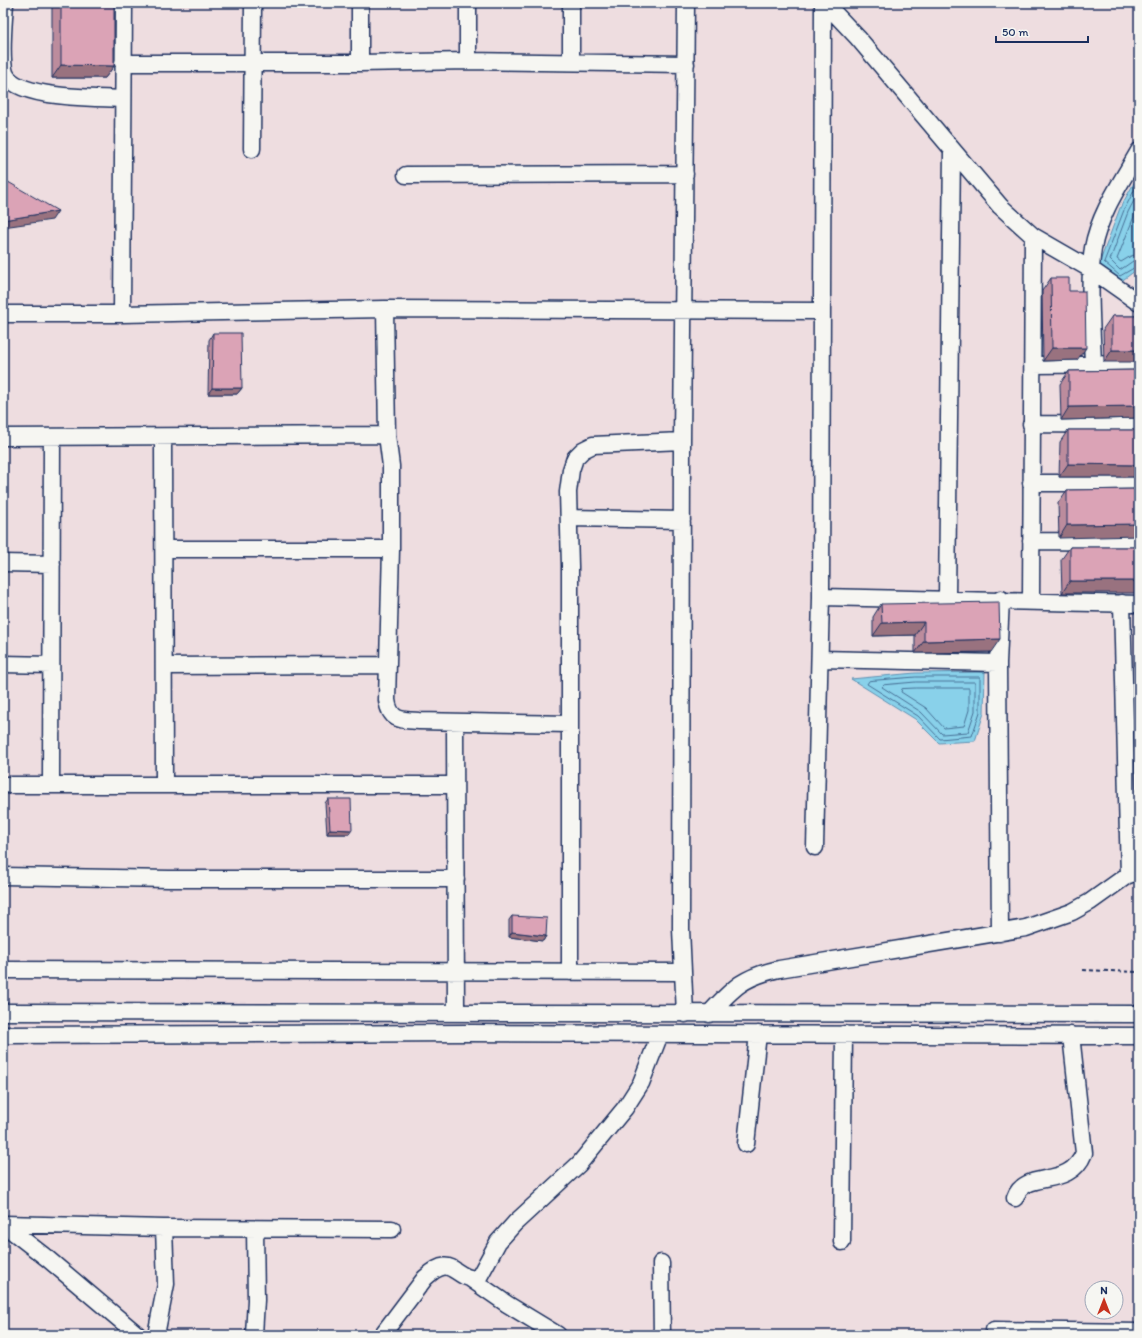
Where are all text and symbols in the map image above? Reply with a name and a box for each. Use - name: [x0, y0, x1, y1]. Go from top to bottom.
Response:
- scale bar: [996, 18, 1088, 44]
- text: 50 m: [1002, 25, 1028, 39]
- north arrow: [1084, 1280, 1124, 1320]
- text: N: [1100, 1284, 1108, 1297]

